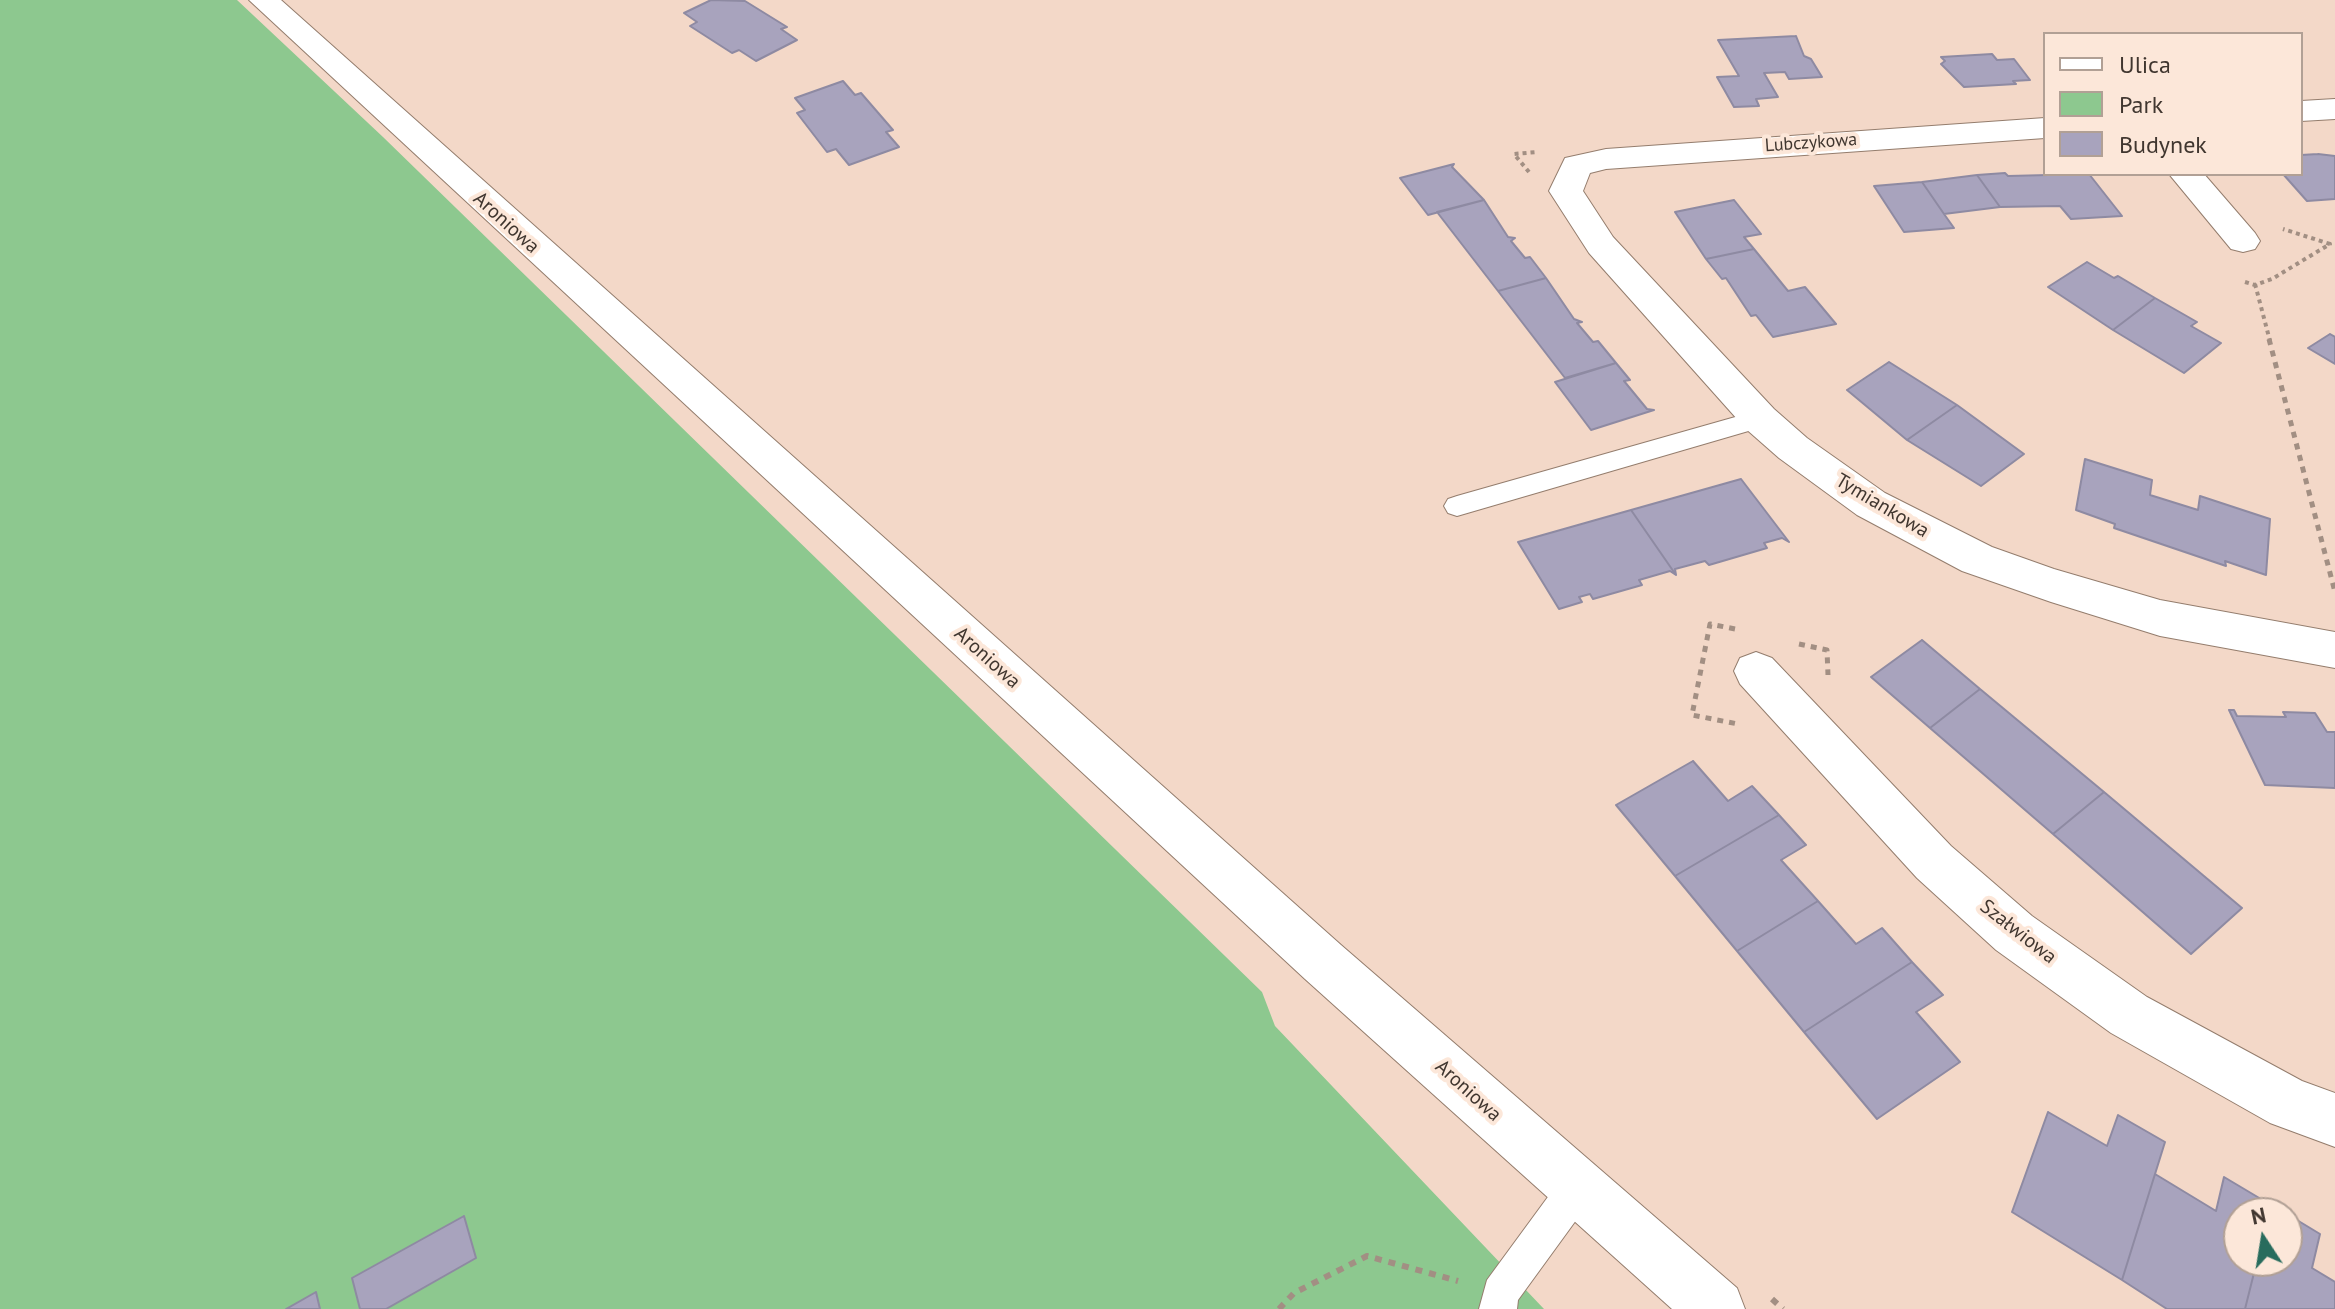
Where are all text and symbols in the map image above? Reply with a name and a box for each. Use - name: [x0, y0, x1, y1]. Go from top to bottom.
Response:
- legend: [2043, 32, 2303, 176]
- text: Ulica: [2119, 49, 2171, 80]
- text: Park: [2119, 89, 2163, 120]
- street label: Lubczykowa: [1764, 129, 1858, 157]
- text: Budynek: [2119, 129, 2207, 160]
- street label: Aroniowa: [468, 187, 544, 259]
- street label: Tymiankowa: [1831, 469, 1933, 543]
- street label: Aroniowa: [949, 622, 1025, 694]
- street label: Szałwiowa: [1975, 895, 2061, 969]
- street label: Aroniowa: [1430, 1055, 1506, 1127]
- north arrow: [2223, 1197, 2303, 1277]
- text: N: [2248, 1200, 2268, 1231]

